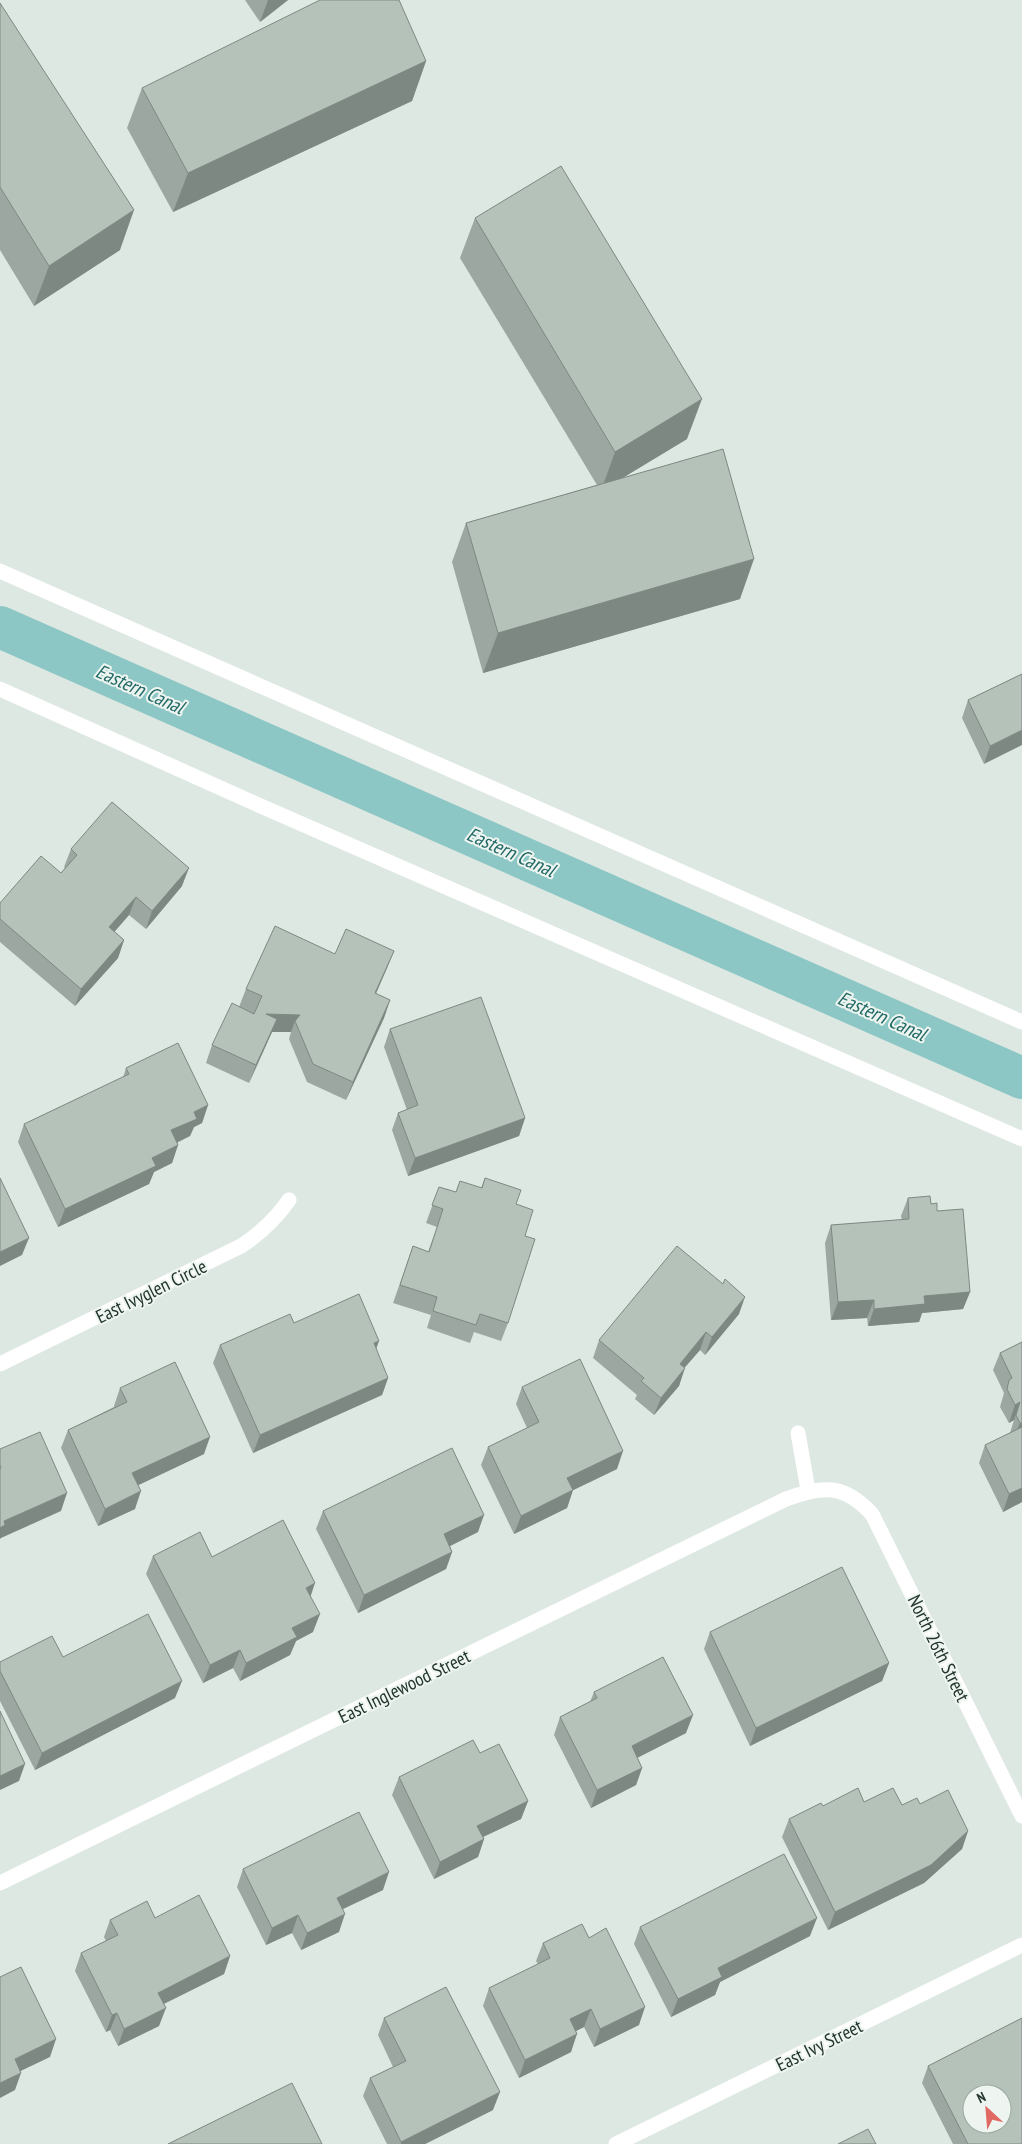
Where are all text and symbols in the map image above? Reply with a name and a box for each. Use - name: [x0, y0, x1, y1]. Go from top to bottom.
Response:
- water label: Eastern Canal: [92, 658, 190, 721]
- water label: Eastern Canal: [463, 821, 561, 884]
- water label: Eastern Canal: [834, 985, 932, 1048]
- street label: East Ivyglen Circle: [92, 1254, 211, 1328]
- street label: North 26th Street: [903, 1591, 975, 1706]
- street label: East Inglewood Street: [334, 1643, 474, 1728]
- street label: East Ivy Street: [772, 2013, 867, 2076]
- north arrow: [962, 2084, 1012, 2134]
- text: N: [974, 2088, 989, 2107]

